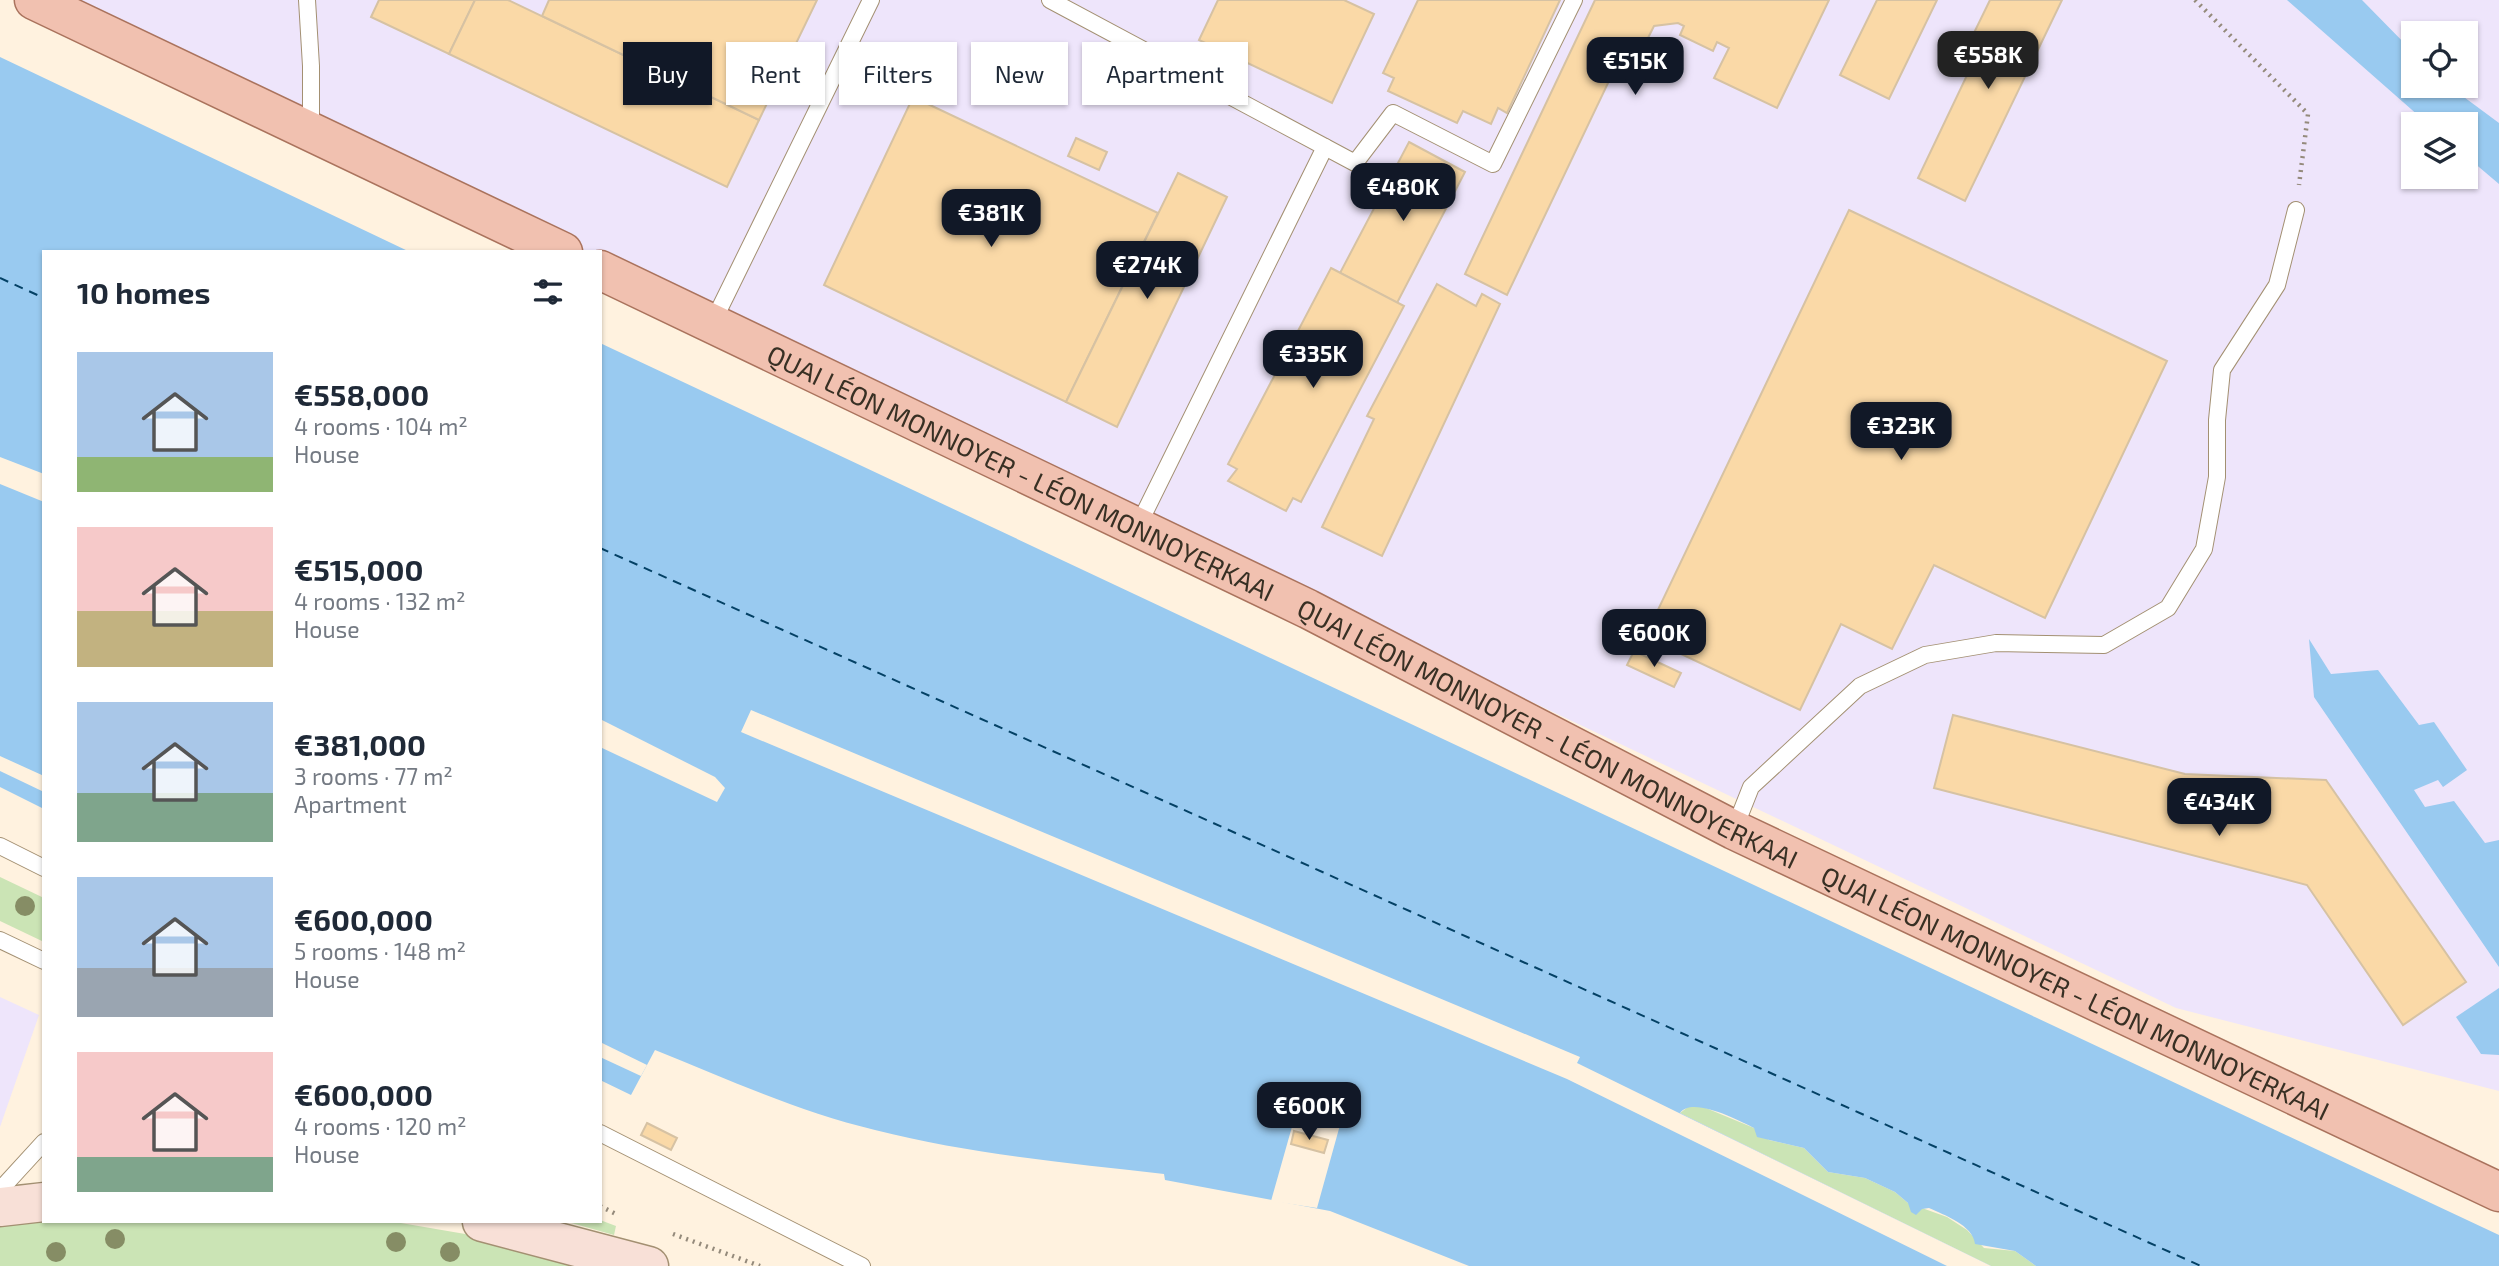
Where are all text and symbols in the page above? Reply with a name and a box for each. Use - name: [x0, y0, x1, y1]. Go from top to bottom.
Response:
- map controls: [2401, 21, 2478, 189]
- button: locate: [2401, 21, 2478, 98]
- pin: €558K: [1939, 32, 2037, 91]
- pin: €515K: [1586, 38, 1684, 97]
- text: €558K: [1953, 40, 2023, 68]
- chip: Buy: [623, 42, 712, 105]
- chip: Rent: [726, 42, 825, 105]
- chip: Filters: [839, 42, 957, 105]
- chip: New: [971, 42, 1068, 105]
- chip: Apartment: [1082, 42, 1248, 105]
- text: €515K: [1603, 46, 1667, 74]
- button: layers: [2401, 112, 2478, 189]
- pin: €480K: [1354, 164, 1452, 223]
- text: €480K: [1367, 172, 1439, 200]
- pin: €381K: [942, 190, 1040, 249]
- text: €381K: [958, 198, 1024, 226]
- pin: €274K: [1098, 242, 1196, 301]
- text: €274K: [1112, 250, 1182, 278]
- icon: filters: [529, 273, 567, 311]
- text: 10 homes: [77, 274, 210, 310]
- pin: €335K: [1264, 330, 1362, 390]
- street label: QUAI LÉON MONNOYER - LÉON MONNOYERKAAI: [763, 337, 1280, 606]
- text: €335K: [1279, 339, 1347, 367]
- text: €558,000: [294, 376, 429, 412]
- icon: home: [133, 380, 217, 464]
- pin: €323K: [1852, 402, 1950, 462]
- text: €323K: [1867, 411, 1935, 439]
- text: 4 rooms · 104 m²: [294, 412, 468, 440]
- text: House: [294, 440, 360, 468]
- text: €515,000: [294, 551, 423, 587]
- icon: home: [133, 555, 217, 639]
- text: 4 rooms · 132 m²: [294, 587, 466, 615]
- street label: QUAI LÉON MONNOYER - LÉON MONNOYERKAAI: [1293, 591, 1803, 874]
- pin: €600K: [1605, 610, 1703, 669]
- text: House: [294, 615, 360, 643]
- text: €600K: [1618, 618, 1690, 646]
- text: €381,000: [294, 726, 426, 762]
- icon: home: [133, 730, 217, 814]
- text: 3 rooms · 77 m²: [294, 762, 453, 790]
- pin: €434K: [2170, 778, 2268, 838]
- text: €434K: [2183, 787, 2255, 815]
- text: Apartment: [294, 790, 407, 818]
- street label: QUAI LÉON MONNOYER - LÉON MONNOYERKAAI: [1817, 858, 2335, 1125]
- text: €600,000: [294, 901, 433, 937]
- icon: home: [133, 905, 217, 989]
- text: 5 rooms · 148 m²: [294, 937, 466, 965]
- text: House: [294, 965, 360, 993]
- text: €600,000: [294, 1076, 433, 1112]
- icon: home: [133, 1080, 217, 1164]
- pin: €600K: [1260, 1082, 1358, 1142]
- text: €600K: [1273, 1091, 1345, 1119]
- text: 4 rooms · 120 m²: [294, 1112, 467, 1140]
- text: House: [294, 1140, 360, 1168]

